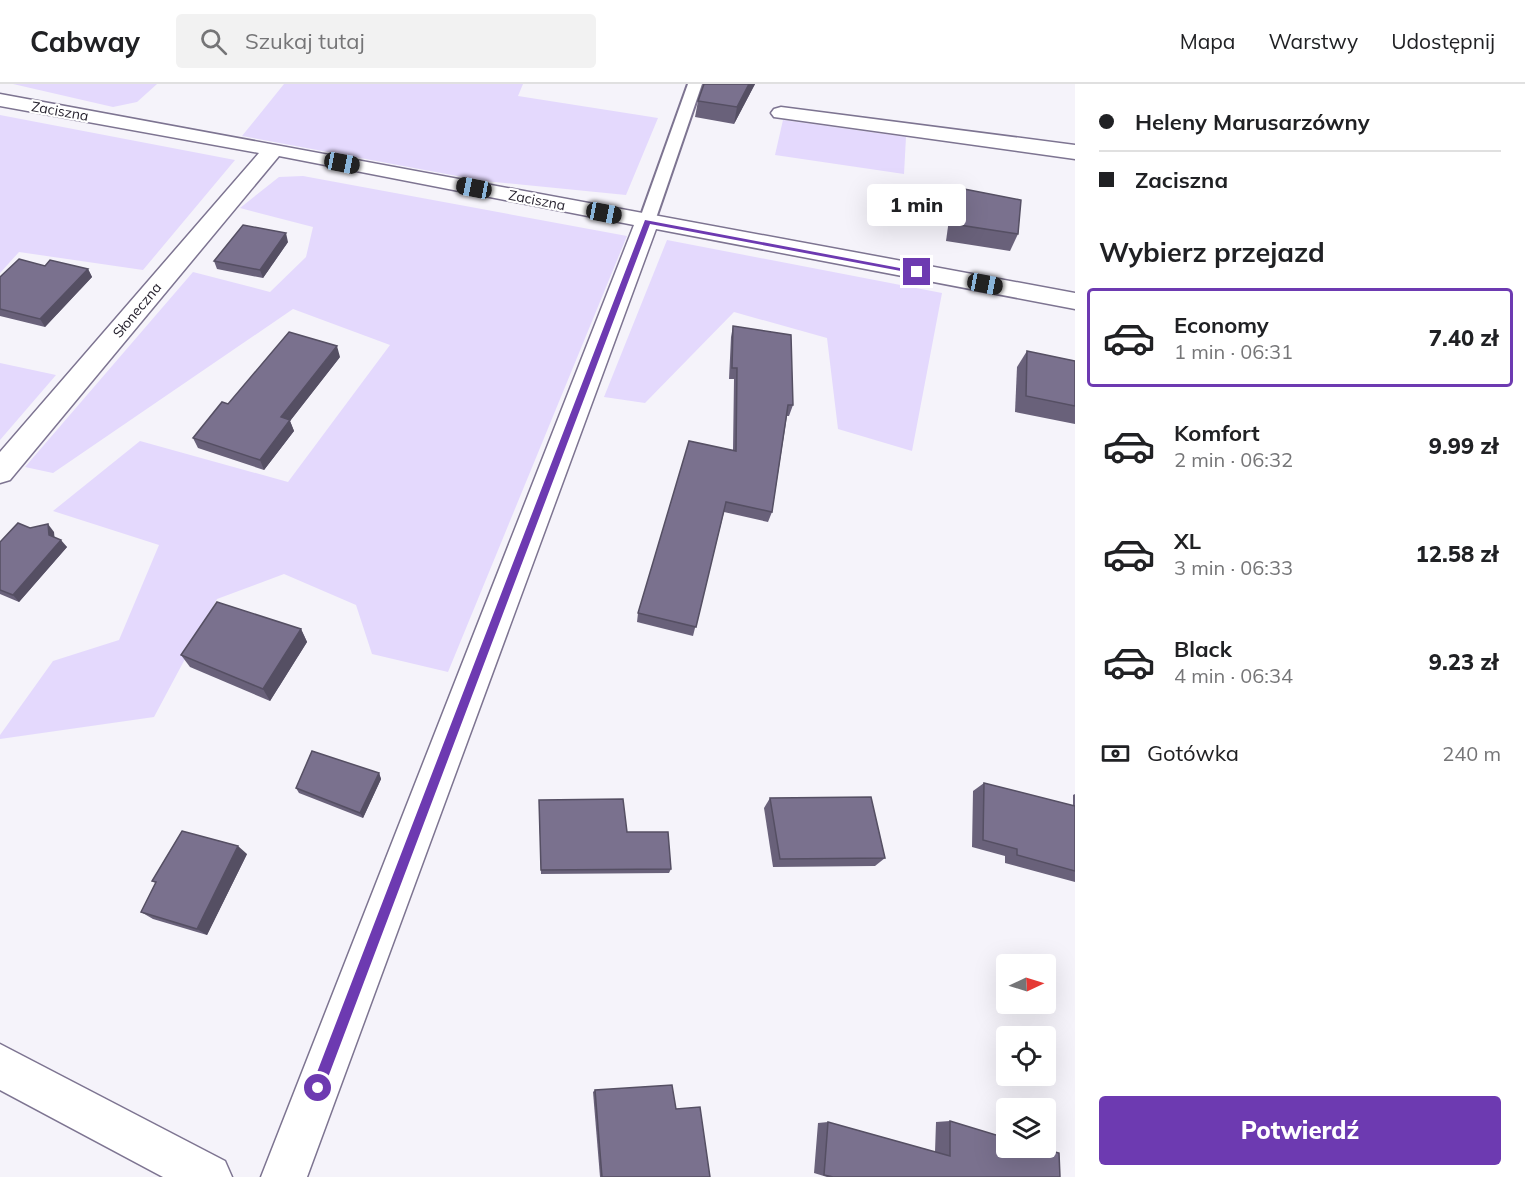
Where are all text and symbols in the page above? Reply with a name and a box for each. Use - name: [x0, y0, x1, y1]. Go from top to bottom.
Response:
- search box: [176, 14, 596, 68]
- text: Cabway: [30, 24, 140, 59]
- icon: search: [197, 25, 230, 58]
- text: Szukaj tutaj: [245, 27, 365, 55]
- text: Mapa: [1180, 28, 1235, 54]
- text: Warstwy: [1268, 28, 1358, 54]
- text: Udostępnij: [1391, 28, 1495, 54]
- street label: Zaciszna: [30, 97, 90, 125]
- text: Heleny Marusarzówny: [1135, 108, 1370, 136]
- car: [323, 151, 361, 175]
- text: Zaciszna: [1135, 166, 1228, 194]
- car: [455, 176, 493, 200]
- callout: 1 min: [868, 185, 966, 227]
- street label: Zaciszna: [507, 186, 567, 214]
- text: 1 min: [890, 192, 943, 217]
- car: [585, 201, 623, 225]
- text: Wybierz przejazd: [1099, 235, 1325, 269]
- route end: [903, 258, 930, 285]
- car: [966, 272, 1004, 296]
- street label: Słoneczna: [109, 279, 165, 341]
- icon: car: [1102, 311, 1156, 365]
- text: Economy: [1174, 311, 1269, 339]
- text: 7.40 zł: [1429, 324, 1498, 352]
- text: 1 min · 06:31: [1174, 339, 1293, 364]
- icon: car: [1102, 419, 1156, 473]
- text: Komfort: [1174, 419, 1260, 447]
- text: 9.99 zł: [1429, 432, 1498, 460]
- text: 2 min · 06:32: [1174, 447, 1293, 472]
- icon: car: [1102, 527, 1156, 581]
- text: XL: [1174, 527, 1201, 555]
- text: 12.58 zł: [1416, 540, 1498, 568]
- text: 3 min · 06:33: [1174, 555, 1293, 580]
- icon: car: [1102, 635, 1156, 689]
- text: Black: [1174, 635, 1232, 663]
- text: 9.23 zł: [1429, 648, 1498, 676]
- text: 4 min · 06:34: [1174, 663, 1293, 688]
- icon: cash: [1099, 737, 1132, 770]
- text: Gotówka: [1147, 739, 1239, 767]
- text: 240 m: [1442, 741, 1501, 766]
- north arrow: [996, 954, 1056, 1014]
- map controls: [996, 954, 1056, 1158]
- button: locate: [996, 1026, 1056, 1086]
- route start: [304, 1074, 331, 1101]
- button: Potwierdź: [1099, 1096, 1501, 1165]
- button: layers: [996, 1098, 1056, 1158]

